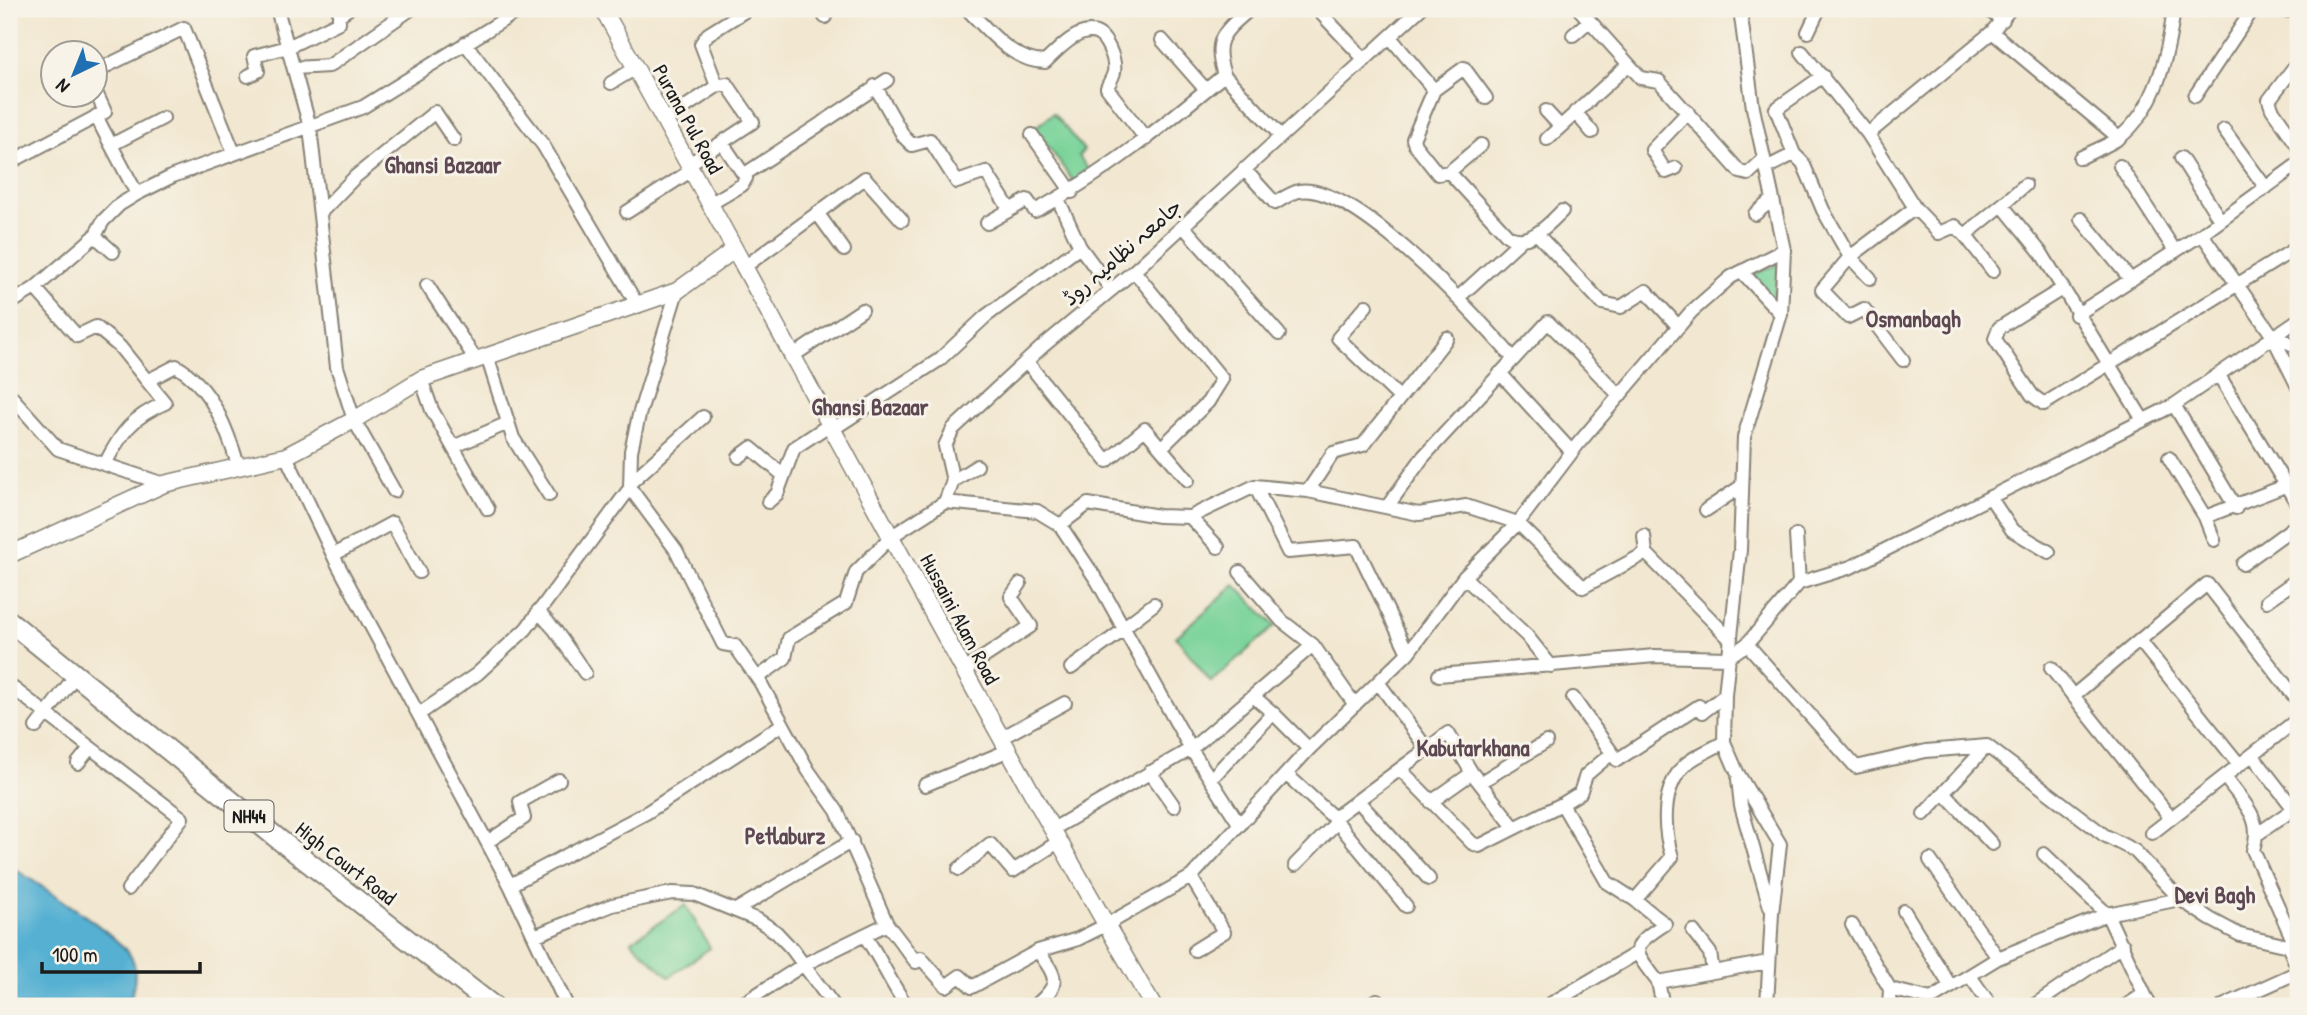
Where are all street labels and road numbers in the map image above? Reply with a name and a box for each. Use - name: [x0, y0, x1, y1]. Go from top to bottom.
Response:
- street label: Purana Pul Road: [646, 59, 730, 179]
- street label: جامعہ نظامیہ روڈ: [1056, 192, 1188, 312]
- street label: Hussaini Alam Road: [913, 549, 1007, 689]
- road number: NH44: [224, 800, 274, 832]
- street label: High Court Road: [290, 814, 402, 912]

